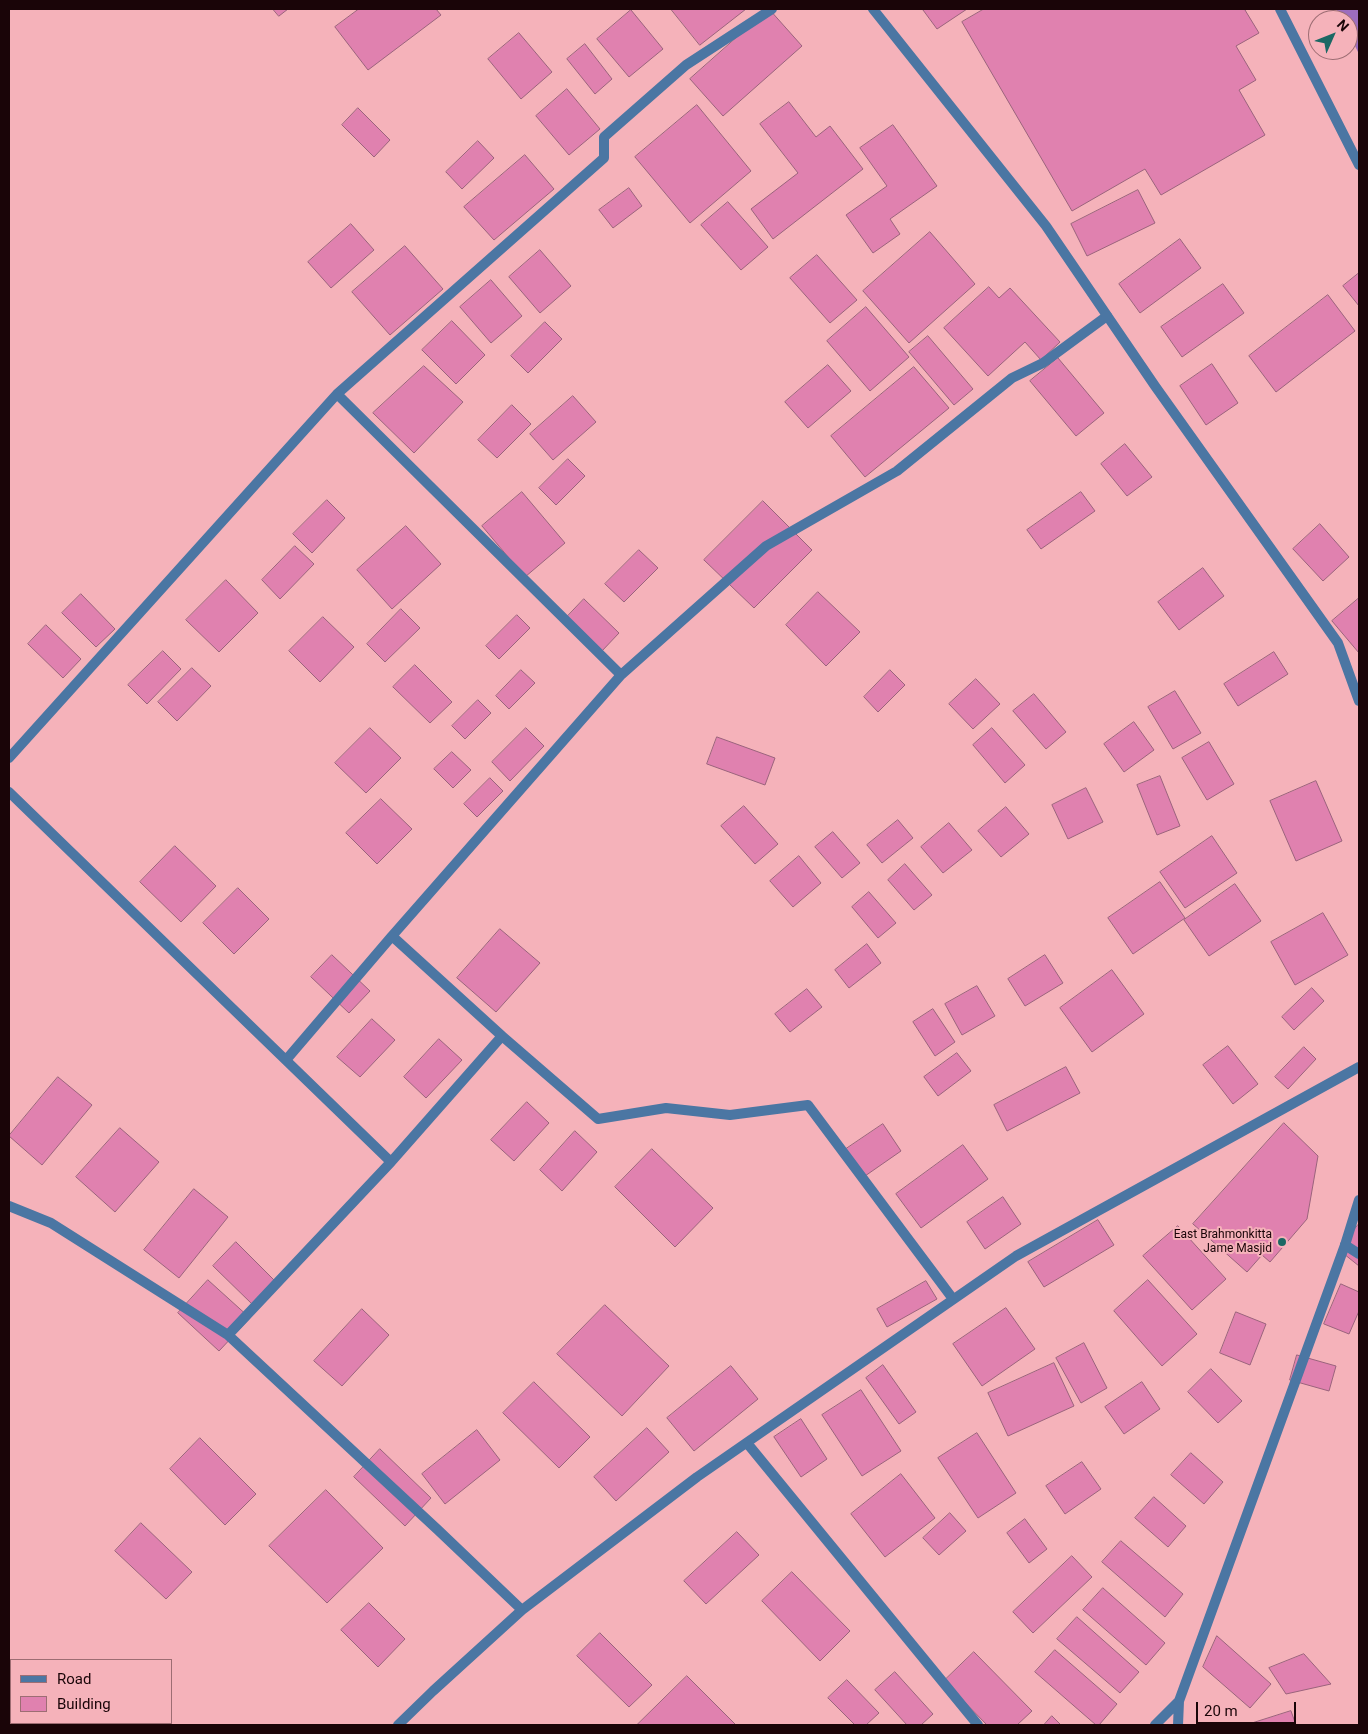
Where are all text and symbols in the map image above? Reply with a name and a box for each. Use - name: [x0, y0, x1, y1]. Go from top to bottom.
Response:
- north arrow: [1308, 10, 1358, 60]
- text: N: [1334, 16, 1352, 34]
- place label: East Brahmonkitta Jame Masjid: [1174, 1228, 1272, 1256]
- marker: East Brahmonkitta Jame Masjid: [1276, 1236, 1288, 1248]
- legend: [10, 1659, 172, 1724]
- text: Road: [57, 1670, 91, 1688]
- scale bar: [1198, 1692, 1298, 1724]
- text: Building: [57, 1695, 111, 1713]
- text: 20 m: [1204, 1702, 1238, 1720]

